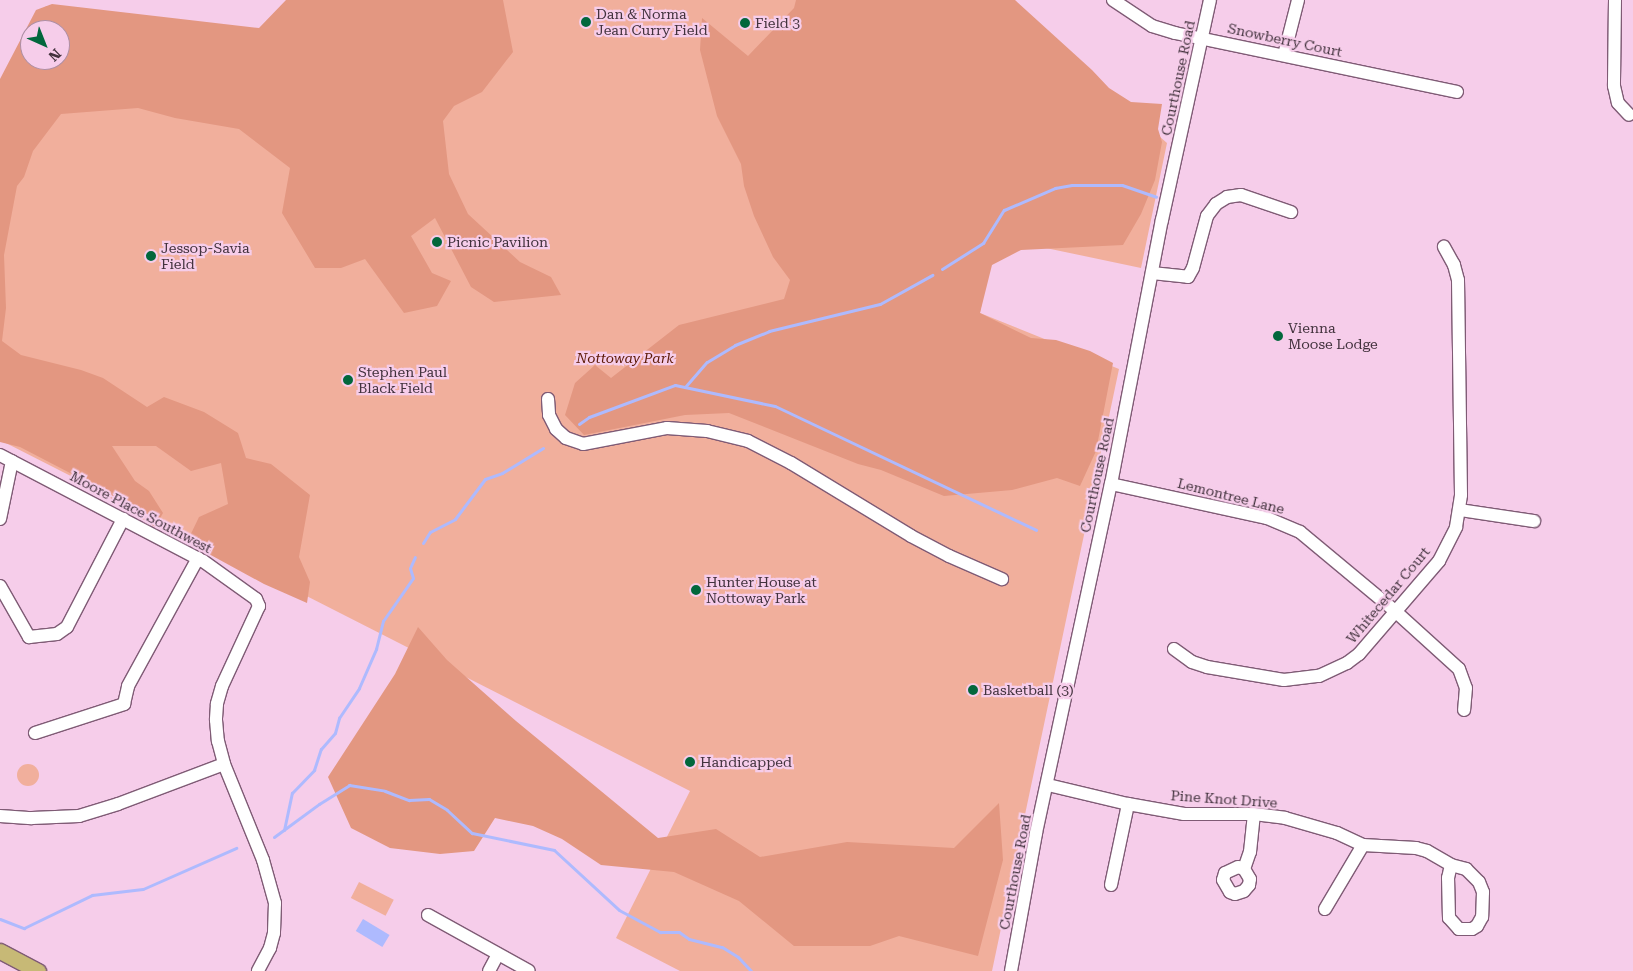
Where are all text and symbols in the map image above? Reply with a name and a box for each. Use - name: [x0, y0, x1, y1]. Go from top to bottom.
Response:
- place label: Dan & Norma Jean Curry Field: [596, 6, 708, 38]
- place label: Field 3: [755, 15, 800, 31]
- marker: Dan & Norma Jean Curry Field: [580, 16, 592, 28]
- marker: Field 3: [739, 17, 751, 29]
- street label: Courthouse Road: [1158, 19, 1198, 137]
- north arrow: [20, 20, 70, 70]
- street label: Snowberry Court: [1226, 20, 1344, 60]
- text: N: [45, 46, 64, 65]
- place label: Picnic Pavilion: [447, 234, 548, 250]
- marker: Picnic Pavilion: [431, 236, 443, 248]
- place label: Jessop-Savia Field: [161, 240, 250, 272]
- marker: Jessop-Savia Field: [145, 250, 157, 262]
- place label: Vienna Moose Lodge: [1288, 320, 1378, 352]
- marker: Vienna Moose Lodge: [1272, 330, 1284, 342]
- park label: Nottoway Park: [576, 350, 674, 366]
- place label: Stephen Paul Black Field: [358, 364, 447, 397]
- marker: Stephen Paul Black Field: [342, 374, 354, 386]
- street label: Courthouse Road: [1077, 416, 1117, 534]
- street label: Moore Place Southwest: [67, 467, 215, 557]
- street label: Lemontree Lane: [1176, 475, 1286, 517]
- street label: Whitecedar Court: [1343, 543, 1433, 647]
- place label: Hunter House at Nottoway Park: [706, 574, 817, 606]
- marker: Hunter House at Nottoway Park: [690, 584, 702, 596]
- place label: Basketball (3): [983, 682, 1074, 698]
- marker: Basketball (3): [967, 684, 979, 696]
- place label: Handicapped: [700, 754, 792, 770]
- marker: Handicapped: [684, 756, 696, 768]
- street label: Pine Knot Drive: [1170, 787, 1278, 811]
- street label: Courthouse Road: [996, 813, 1034, 931]

